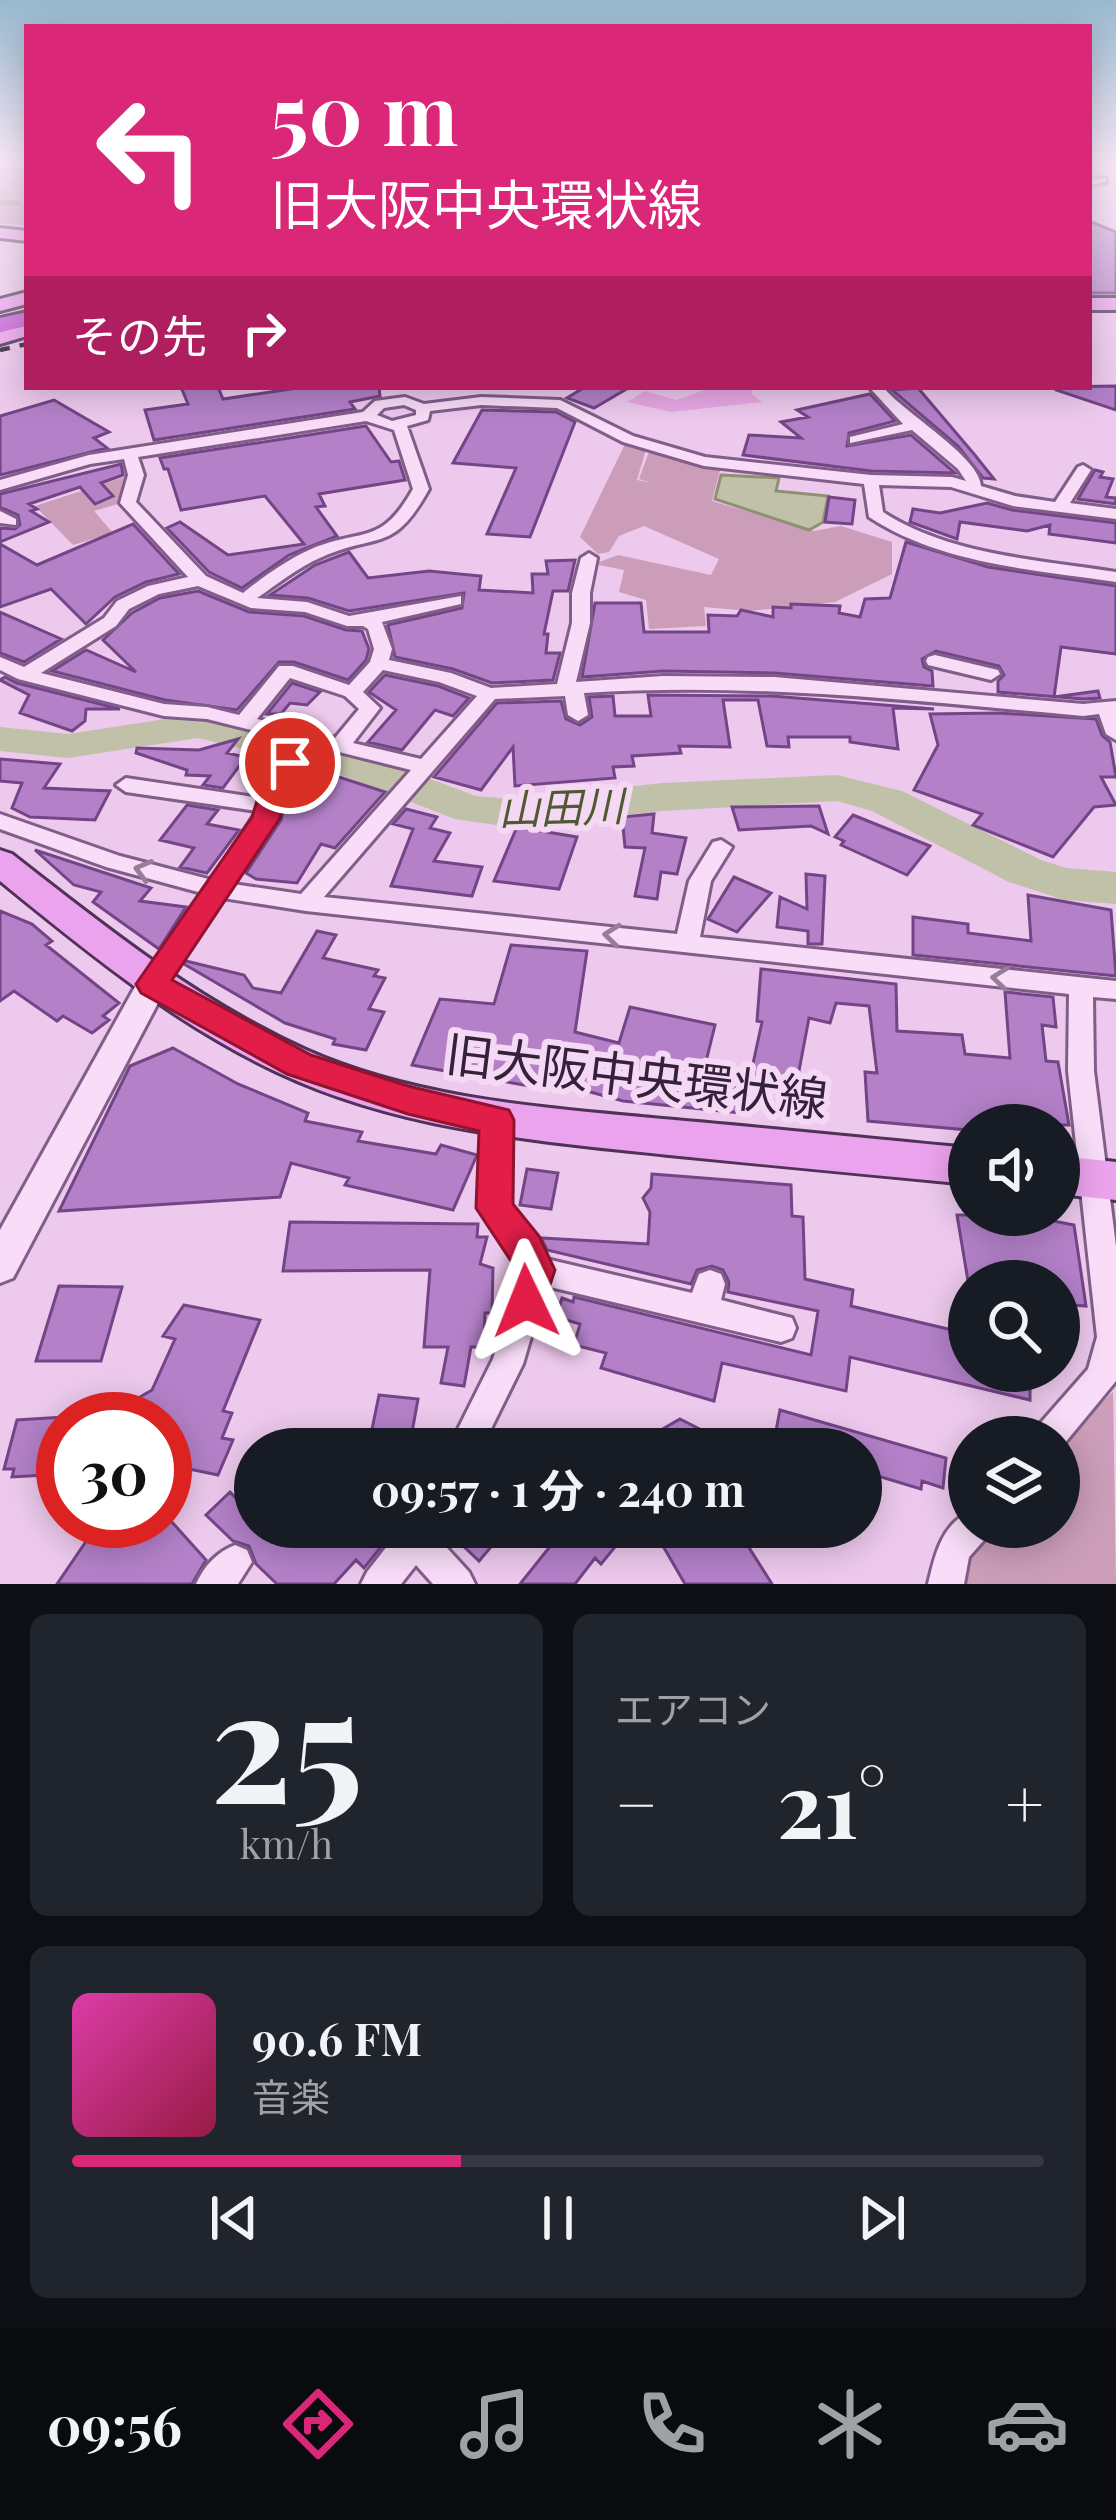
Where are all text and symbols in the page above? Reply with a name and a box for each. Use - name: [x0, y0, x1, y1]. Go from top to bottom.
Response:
- text: 50 m: [270, 55, 458, 167]
- icon: left: [72, 72, 228, 228]
- text: 旧大阪中央環状線: [270, 167, 702, 239]
- icon: right: [231, 300, 297, 366]
- text: その先: [72, 304, 207, 364]
- pin: [239, 712, 341, 814]
- icon: arrive: [257, 730, 323, 796]
- water label: 山田川: [497, 776, 629, 836]
- one-way arrow: [134, 859, 154, 884]
- one-way arrow: [602, 923, 621, 948]
- one-way arrow: [990, 966, 1009, 991]
- street label: 旧大阪中央環状線: [443, 1019, 831, 1129]
- map controls: [948, 1104, 1080, 1548]
- button: sound: [948, 1104, 1080, 1236]
- position arrow: [463, 1238, 589, 1364]
- button: search: [948, 1260, 1080, 1392]
- speed limit sign: 30: [36, 1392, 192, 1548]
- button: layers: [948, 1416, 1080, 1548]
- text: 09:57 · 1 分 · 240 m: [371, 1458, 745, 1518]
- text: 25: [210, 1635, 363, 1843]
- text: エアコン: [615, 1682, 771, 1734]
- text: 21°: [777, 1742, 886, 1862]
- text: −: [615, 1758, 658, 1846]
- text: +: [1005, 1758, 1044, 1846]
- text: km/h: [240, 1817, 333, 1869]
- text: 90.6 FM: [252, 2007, 422, 2067]
- text: 音楽: [252, 2070, 330, 2122]
- icon: previous: [201, 2185, 267, 2251]
- icon: pause: [525, 2185, 591, 2251]
- icon: next: [849, 2185, 915, 2251]
- icon: directions: [276, 2382, 360, 2466]
- icon: music: [453, 2382, 537, 2466]
- icon: phone: [630, 2382, 714, 2466]
- icon: climate: [808, 2382, 892, 2466]
- icon: car: [985, 2382, 1069, 2466]
- text: 09:56: [47, 2388, 182, 2460]

